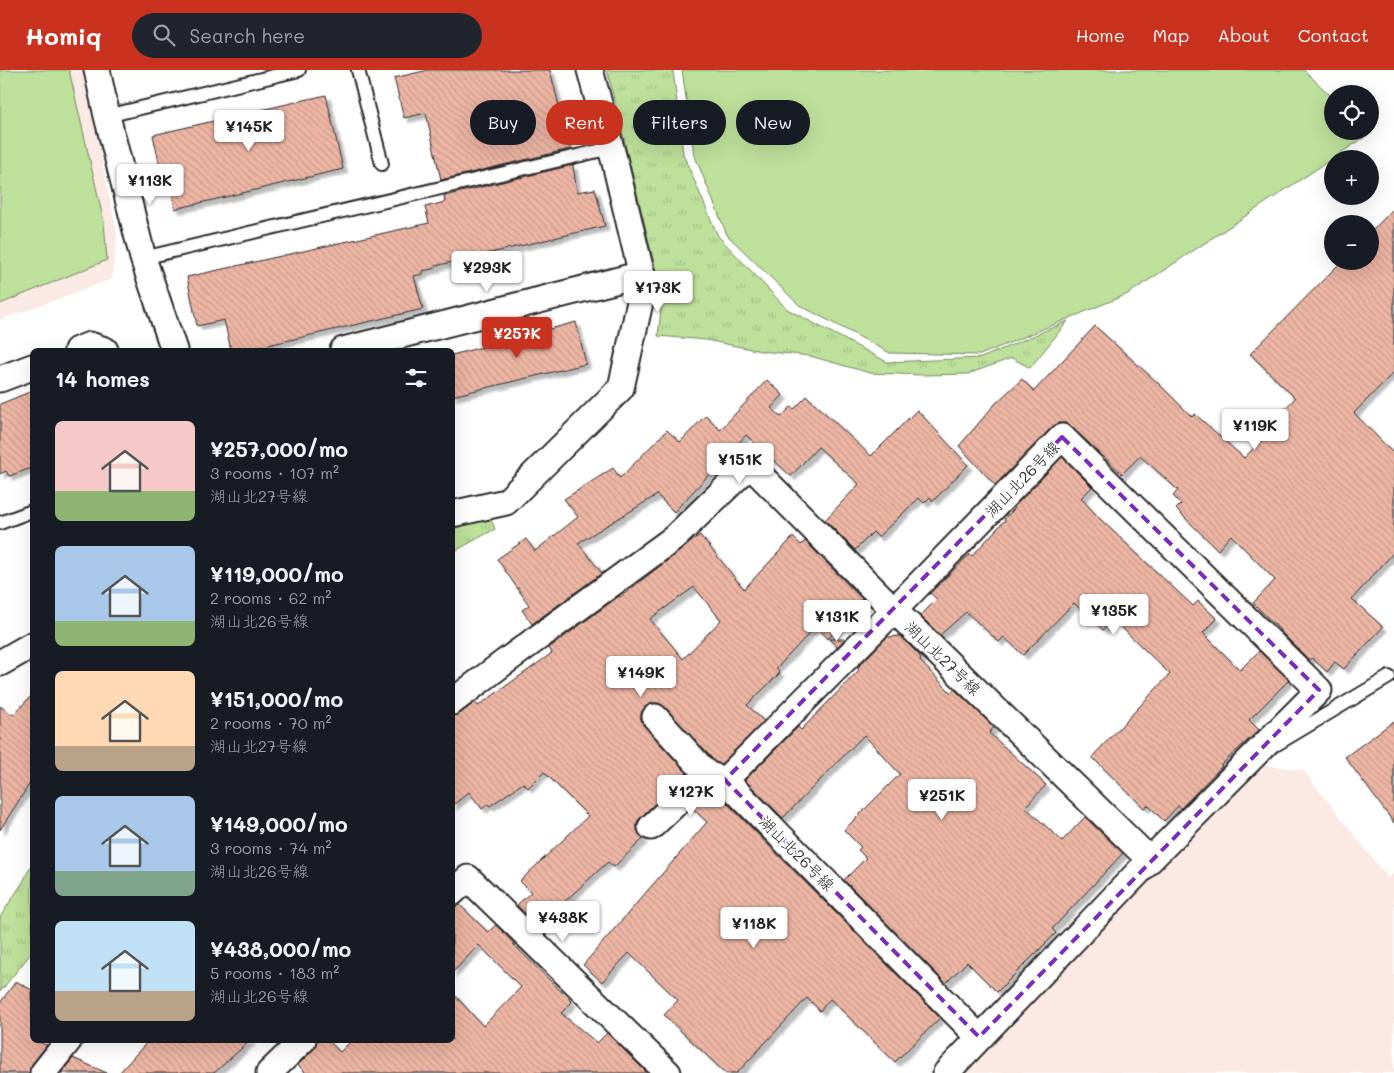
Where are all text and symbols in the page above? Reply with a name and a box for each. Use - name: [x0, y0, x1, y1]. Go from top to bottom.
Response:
- search box: [132, 13, 482, 58]
- text: Homiq: [25, 20, 102, 51]
- icon: search: [150, 21, 178, 49]
- text: Search here: [190, 23, 305, 48]
- text: Home: [1076, 23, 1125, 47]
- text: Map: [1153, 23, 1189, 47]
- text: About: [1217, 23, 1270, 47]
- text: Contact: [1298, 23, 1369, 47]
- map controls: [1324, 85, 1379, 270]
- button: locate: [1324, 85, 1379, 140]
- chip: Buy: [470, 100, 536, 145]
- chip: Rent: [546, 100, 623, 145]
- chip: Filters: [633, 100, 726, 145]
- chip: New: [736, 100, 810, 145]
- pin: ¥145K: [214, 109, 284, 152]
- text: ¥145K: [225, 115, 273, 136]
- button: +: [1324, 150, 1379, 205]
- pin: ¥113K: [115, 164, 185, 206]
- text: ¥113K: [128, 169, 172, 190]
- button: −: [1324, 215, 1379, 270]
- pin: ¥293K: [452, 250, 522, 293]
- text: ¥293K: [462, 256, 512, 277]
- pin: ¥173K: [623, 270, 693, 313]
- text: ¥173K: [635, 276, 681, 297]
- pin: ¥257K: [482, 316, 552, 359]
- text: ¥257K: [493, 322, 541, 343]
- icon: filters: [402, 364, 430, 392]
- text: 14 homes: [55, 365, 150, 392]
- pin: ¥119K: [1220, 408, 1290, 451]
- text: ¥119K: [1233, 414, 1277, 435]
- text: ¥257,000/mo: [210, 435, 348, 462]
- street label: 湖山北26号線: [980, 436, 1063, 521]
- icon: home: [95, 441, 155, 501]
- pin: ¥151K: [705, 442, 775, 485]
- text: ¥151K: [718, 448, 762, 469]
- text: 3 rooms · 107 m²: [210, 462, 339, 483]
- text: 湖山北27号線: [210, 485, 308, 506]
- text: ¥119,000/mo: [210, 560, 344, 587]
- icon: home: [95, 566, 155, 626]
- text: 2 rooms · 62 m²: [210, 587, 331, 608]
- pin: ¥135K: [1079, 594, 1149, 636]
- text: ¥135K: [1090, 599, 1138, 620]
- pin: ¥131K: [802, 600, 872, 642]
- text: ¥131K: [815, 605, 859, 626]
- text: 湖山北26号線: [210, 610, 309, 631]
- street label: 湖山北27号線: [901, 616, 986, 699]
- pin: ¥149K: [606, 656, 676, 698]
- text: ¥149K: [617, 661, 665, 682]
- text: ¥151,000/mo: [210, 685, 343, 712]
- icon: home: [95, 691, 155, 751]
- text: 2 rooms · 70 m²: [210, 712, 331, 733]
- text: 湖山北27号線: [210, 735, 308, 756]
- pin: ¥127K: [656, 774, 726, 817]
- pin: ¥251K: [907, 778, 977, 821]
- text: ¥127K: [668, 780, 714, 801]
- text: ¥251K: [919, 784, 965, 805]
- text: ¥149,000/mo: [210, 810, 348, 837]
- street label: 湖山北26号線: [755, 810, 840, 895]
- icon: home: [95, 816, 155, 876]
- text: 3 rooms · 74 m²: [210, 837, 331, 858]
- text: 湖山北26号線: [210, 860, 309, 881]
- pin: ¥438K: [528, 900, 598, 943]
- text: ¥438K: [538, 906, 588, 927]
- pin: ¥118K: [719, 906, 789, 949]
- text: ¥118K: [731, 912, 777, 933]
- text: ¥438,000/mo: [210, 935, 351, 962]
- icon: home: [95, 941, 155, 1001]
- text: 5 rooms · 183 m²: [210, 962, 339, 983]
- text: 湖山北26号線: [210, 985, 309, 1006]

